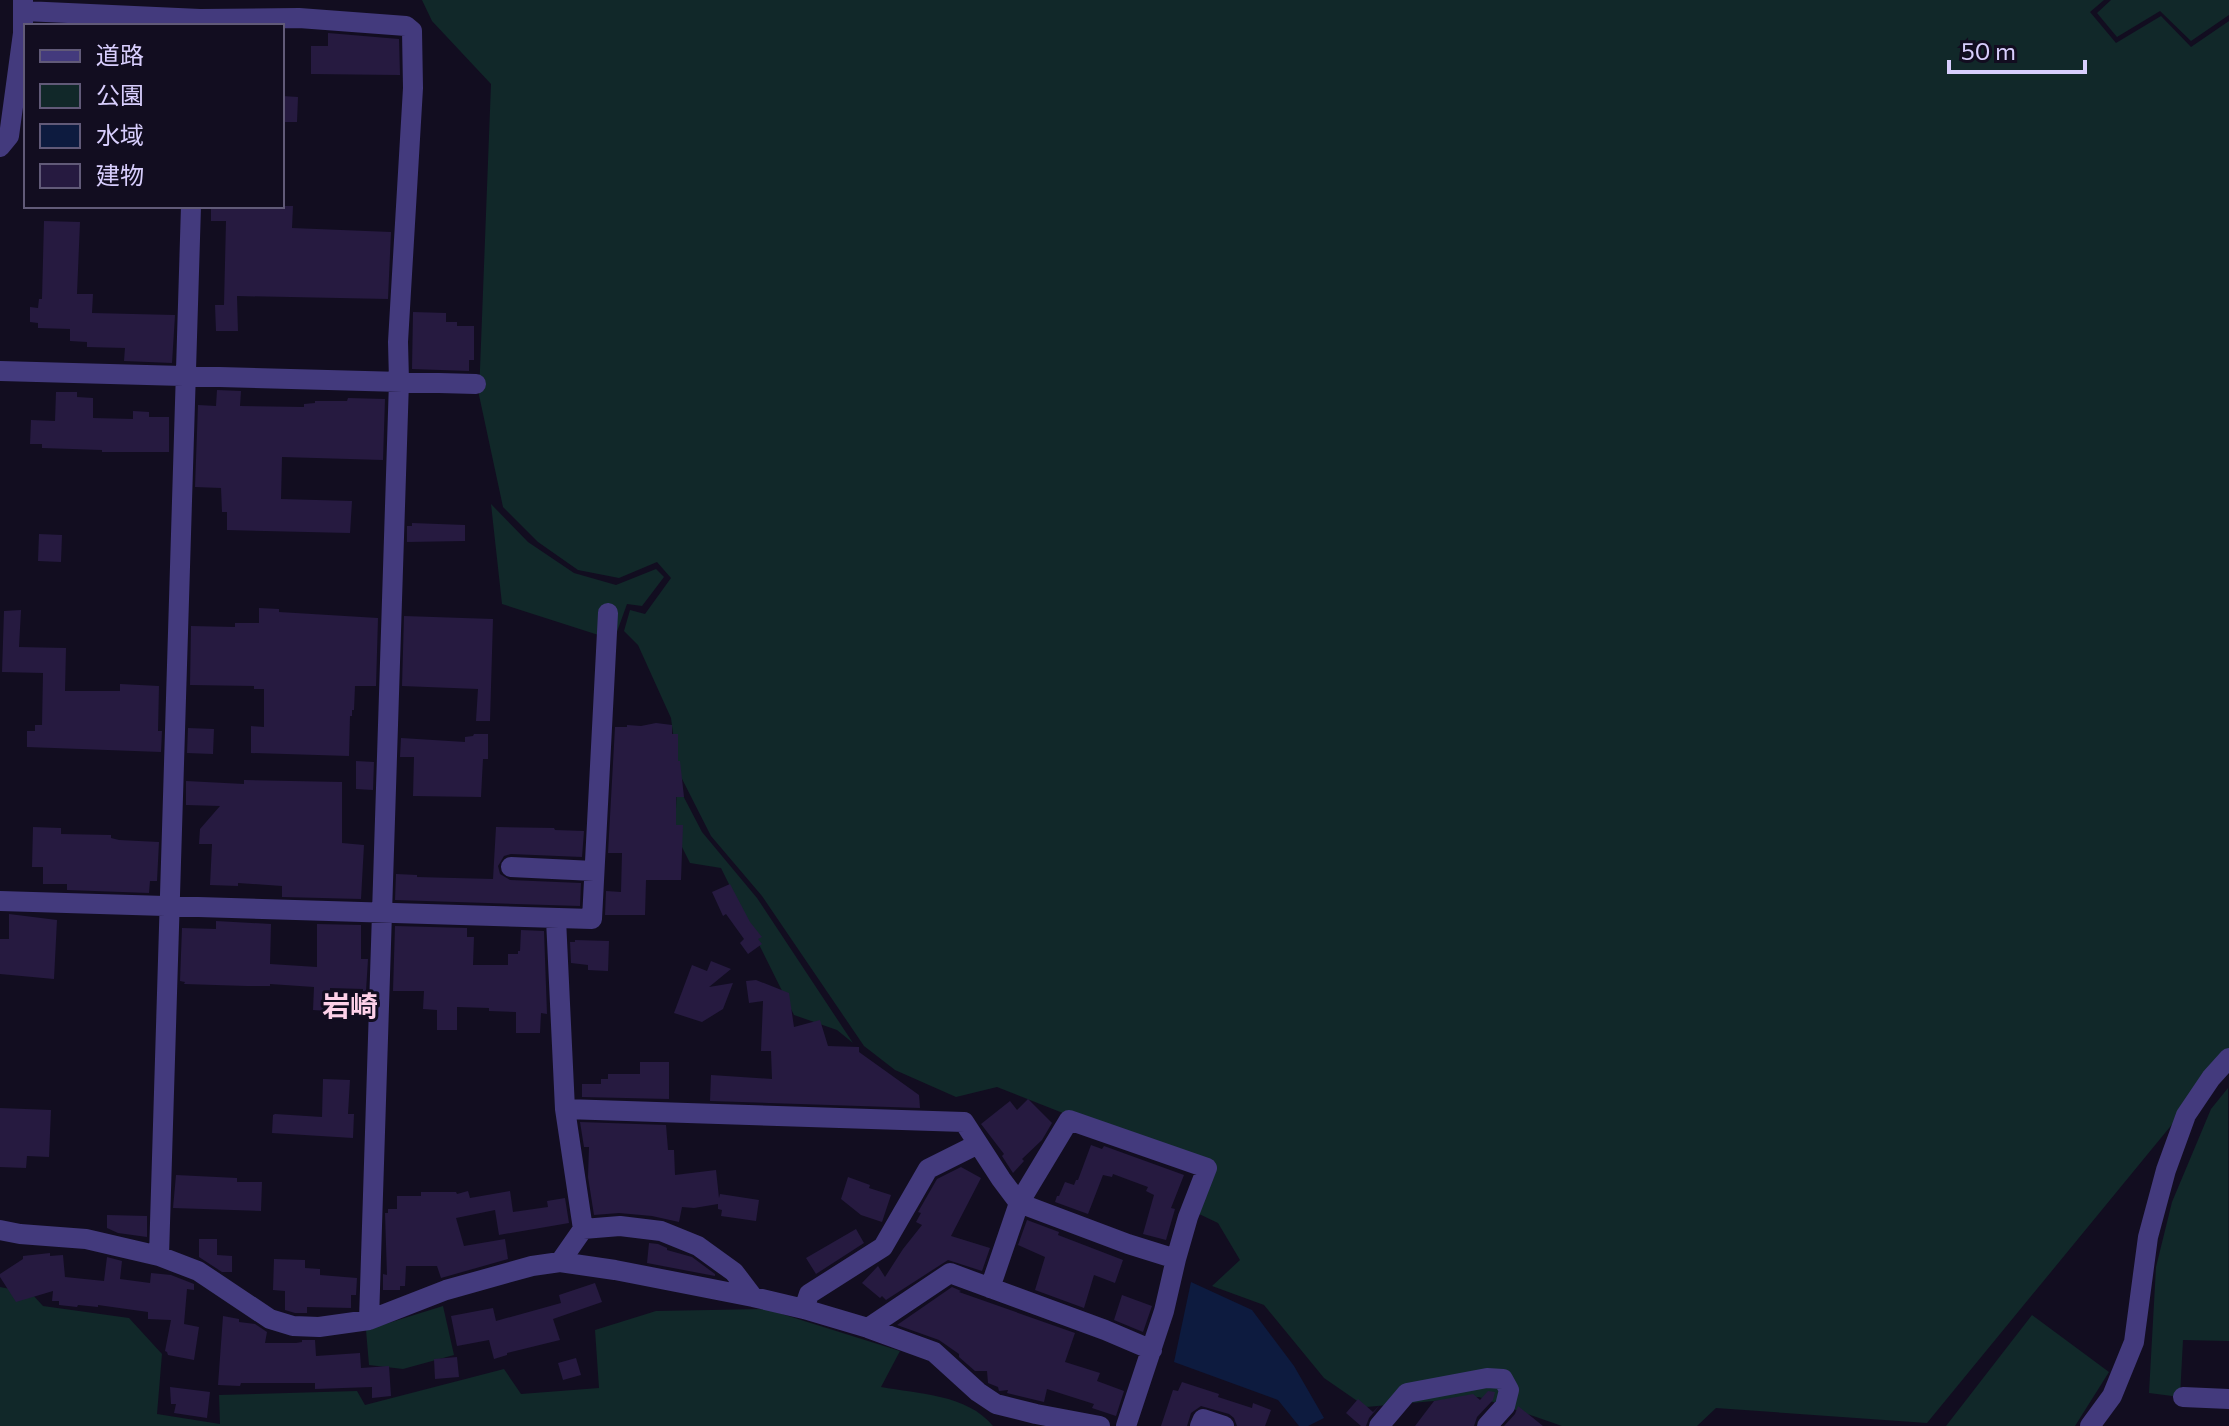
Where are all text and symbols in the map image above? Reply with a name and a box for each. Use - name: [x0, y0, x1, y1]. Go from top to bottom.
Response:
- legend: [24, 24, 284, 208]
- scale bar: [1949, 24, 2085, 74]
- text: 50 m: [1961, 36, 2016, 65]
- text: 道路: [96, 40, 144, 69]
- text: 公園: [96, 80, 144, 109]
- text: 水域: [96, 120, 144, 149]
- text: 建物: [96, 160, 144, 189]
- district label: 岩崎: [322, 988, 378, 1022]

